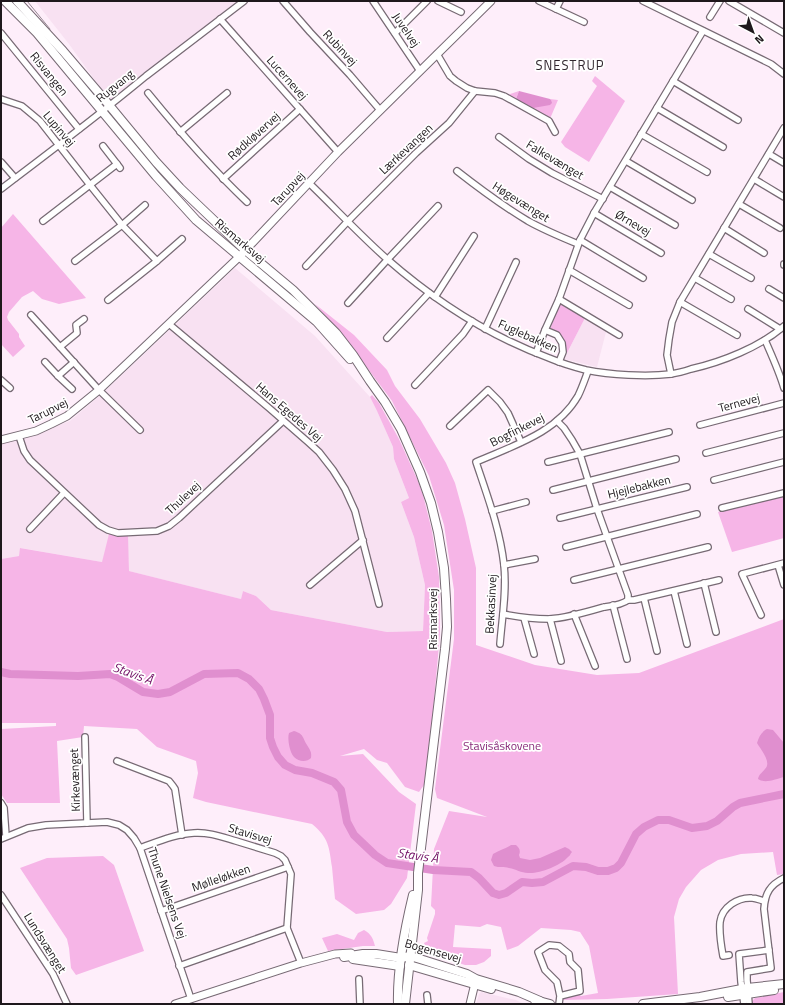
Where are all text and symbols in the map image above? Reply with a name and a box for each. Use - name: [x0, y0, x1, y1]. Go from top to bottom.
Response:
- street label: Juvelvej: [388, 8, 425, 51]
- north arrow: [733, 12, 773, 52]
- street label: Rubinvej: [319, 25, 362, 70]
- text: N: [751, 31, 768, 48]
- street label: Risvangen: [26, 47, 73, 100]
- street label: Lucernevej: [262, 51, 313, 104]
- district label: SNESTRUP: [536, 55, 604, 75]
- street label: Rugvang: [92, 64, 138, 107]
- street label: Lupinvej: [39, 107, 80, 151]
- street label: Rødkløvervej: [223, 107, 284, 164]
- street label: Lærkevangen: [374, 119, 437, 179]
- street label: Falkevænget: [523, 135, 588, 185]
- street label: Tarupvej: [266, 167, 309, 211]
- street label: Høgevænget: [489, 176, 554, 227]
- street label: Ørnevej: [612, 204, 655, 241]
- street label: Rismarksvej: [211, 214, 270, 268]
- street label: Fuglebakken: [495, 314, 561, 357]
- street label: Hans Egedes Vej: [252, 377, 327, 446]
- street label: Ternevej: [716, 388, 762, 417]
- street label: Tarupvej: [25, 392, 71, 429]
- street label: Bogfinkevej: [486, 408, 547, 451]
- street label: Hjejlebakken: [605, 470, 672, 504]
- street label: Thulevej: [161, 476, 205, 519]
- street label: Bekkasinvej: [479, 574, 502, 634]
- street label: Rismarksvej: [423, 588, 442, 650]
- water label: Stavis Å: [110, 657, 157, 690]
- park label: Stavisåskovene: [463, 736, 541, 755]
- street label: Kirkevænget: [64, 747, 85, 812]
- street label: Stavisvej: [226, 818, 274, 849]
- water label: Stavis Å: [396, 842, 441, 868]
- street label: Thune Nielsens Vej: [143, 845, 192, 941]
- street label: Mølleløkken: [189, 859, 253, 896]
- street label: Lundsvænget: [19, 909, 72, 977]
- street label: Bogensevej: [402, 933, 464, 968]

